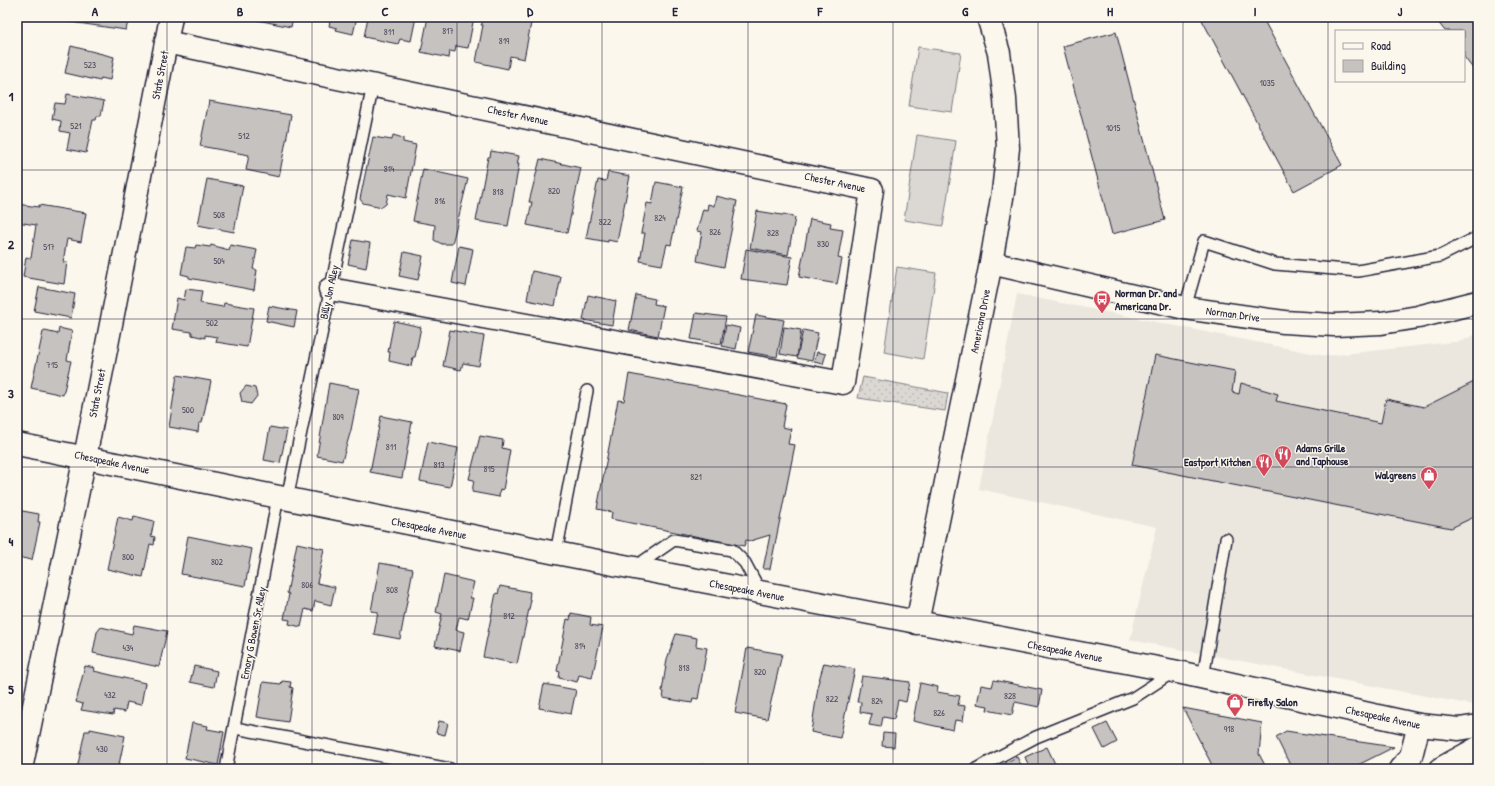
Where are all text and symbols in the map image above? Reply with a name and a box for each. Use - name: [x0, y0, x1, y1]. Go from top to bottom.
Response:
- text: A: [92, 2, 99, 20]
- text: B: [237, 2, 244, 20]
- text: C: [381, 2, 389, 20]
- text: D: [527, 2, 534, 20]
- text: E: [672, 2, 678, 20]
- text: F: [817, 2, 824, 20]
- text: G: [962, 2, 969, 20]
- text: H: [1107, 2, 1113, 20]
- text: I: [1253, 2, 1257, 20]
- text: J: [1398, 2, 1403, 20]
- house number: 817: [442, 25, 454, 37]
- house number: 811: [384, 26, 394, 38]
- legend: [1335, 30, 1465, 82]
- house number: 819: [499, 35, 510, 47]
- text: Road: [1371, 37, 1391, 54]
- street label: State Street: [148, 49, 172, 101]
- text: Building: [1371, 57, 1406, 74]
- house number: 523: [84, 59, 96, 71]
- house number: 1035: [1259, 77, 1275, 89]
- text: 1: [9, 87, 14, 105]
- street label: Chester Avenue: [486, 102, 550, 128]
- house number: 521: [70, 120, 82, 132]
- house number: 1015: [1106, 122, 1120, 134]
- house number: 512: [238, 130, 250, 142]
- house number: 814: [384, 163, 395, 175]
- street label: Chester Avenue: [803, 169, 867, 195]
- house number: 820: [548, 185, 560, 197]
- house number: 818: [492, 186, 504, 198]
- house number: 816: [435, 195, 446, 207]
- house number: 508: [213, 209, 225, 221]
- house number: 824: [654, 212, 666, 224]
- house number: 822: [599, 216, 612, 228]
- house number: 826: [709, 226, 721, 238]
- house number: 828: [767, 227, 779, 239]
- text: 2: [8, 235, 15, 253]
- house number: 830: [817, 238, 829, 250]
- house number: 517: [43, 241, 55, 253]
- house number: 504: [213, 255, 225, 267]
- street label: Billy Jon Alley: [316, 263, 342, 320]
- place label: Norman Dr. and Americana Dr.: [1115, 286, 1177, 313]
- street label: Americana Drive: [967, 287, 993, 354]
- bus stop icon: Norman Dr. and Americana Dr.: [1092, 289, 1112, 314]
- street label: Norman Drive: [1205, 303, 1262, 325]
- house number: 502: [206, 317, 219, 329]
- house number: 715: [46, 359, 58, 371]
- street label: State Street: [85, 367, 109, 419]
- text: 3: [8, 384, 14, 402]
- house number: 500: [182, 404, 194, 416]
- house number: 809: [332, 411, 344, 423]
- house number: 811: [386, 441, 396, 453]
- place label: Adams Grille and Taphouse: [1296, 441, 1349, 469]
- restaurant icon: Adams Grille and Taphouse: [1273, 444, 1293, 469]
- street label: Chesapeake Avenue: [73, 447, 151, 477]
- restaurant icon: Eastport Kitchen: [1254, 452, 1274, 477]
- place label: Eastport Kitchen: [1184, 455, 1251, 470]
- house number: 813: [433, 459, 445, 471]
- house number: 815: [484, 463, 495, 475]
- shop icon: Walgreens: [1419, 465, 1439, 490]
- place label: Walgreens: [1375, 468, 1417, 483]
- house number: 821: [690, 471, 702, 483]
- street label: Chesapeake Avenue: [390, 514, 468, 542]
- text: 4: [9, 532, 14, 550]
- house number: 800: [122, 551, 134, 563]
- house number: 802: [211, 556, 224, 568]
- street label: Chesapeake Avenue: [708, 576, 786, 604]
- house number: 806: [301, 579, 313, 591]
- house number: 808: [386, 584, 398, 596]
- street label: Emory G Bowen Sr Alley: [237, 585, 269, 680]
- house number: 812: [503, 610, 515, 622]
- street label: Chesapeake Avenue: [1026, 637, 1104, 665]
- house number: 814: [575, 640, 586, 652]
- house number: 434: [123, 642, 134, 654]
- house number: 818: [678, 662, 690, 674]
- house number: 820: [754, 666, 766, 678]
- text: 5: [8, 680, 14, 698]
- house number: 432: [104, 689, 117, 701]
- house number: 828: [1004, 690, 1016, 702]
- shop icon: Firefly Salon: [1225, 692, 1245, 717]
- house number: 822: [826, 693, 839, 705]
- house number: 824: [871, 695, 883, 707]
- place label: Firefly Salon: [1247, 695, 1298, 710]
- street label: Chesapeake Avenue: [1344, 702, 1422, 732]
- house number: 826: [933, 707, 945, 719]
- house number: 918: [1224, 723, 1234, 735]
- house number: 430: [96, 743, 108, 755]

